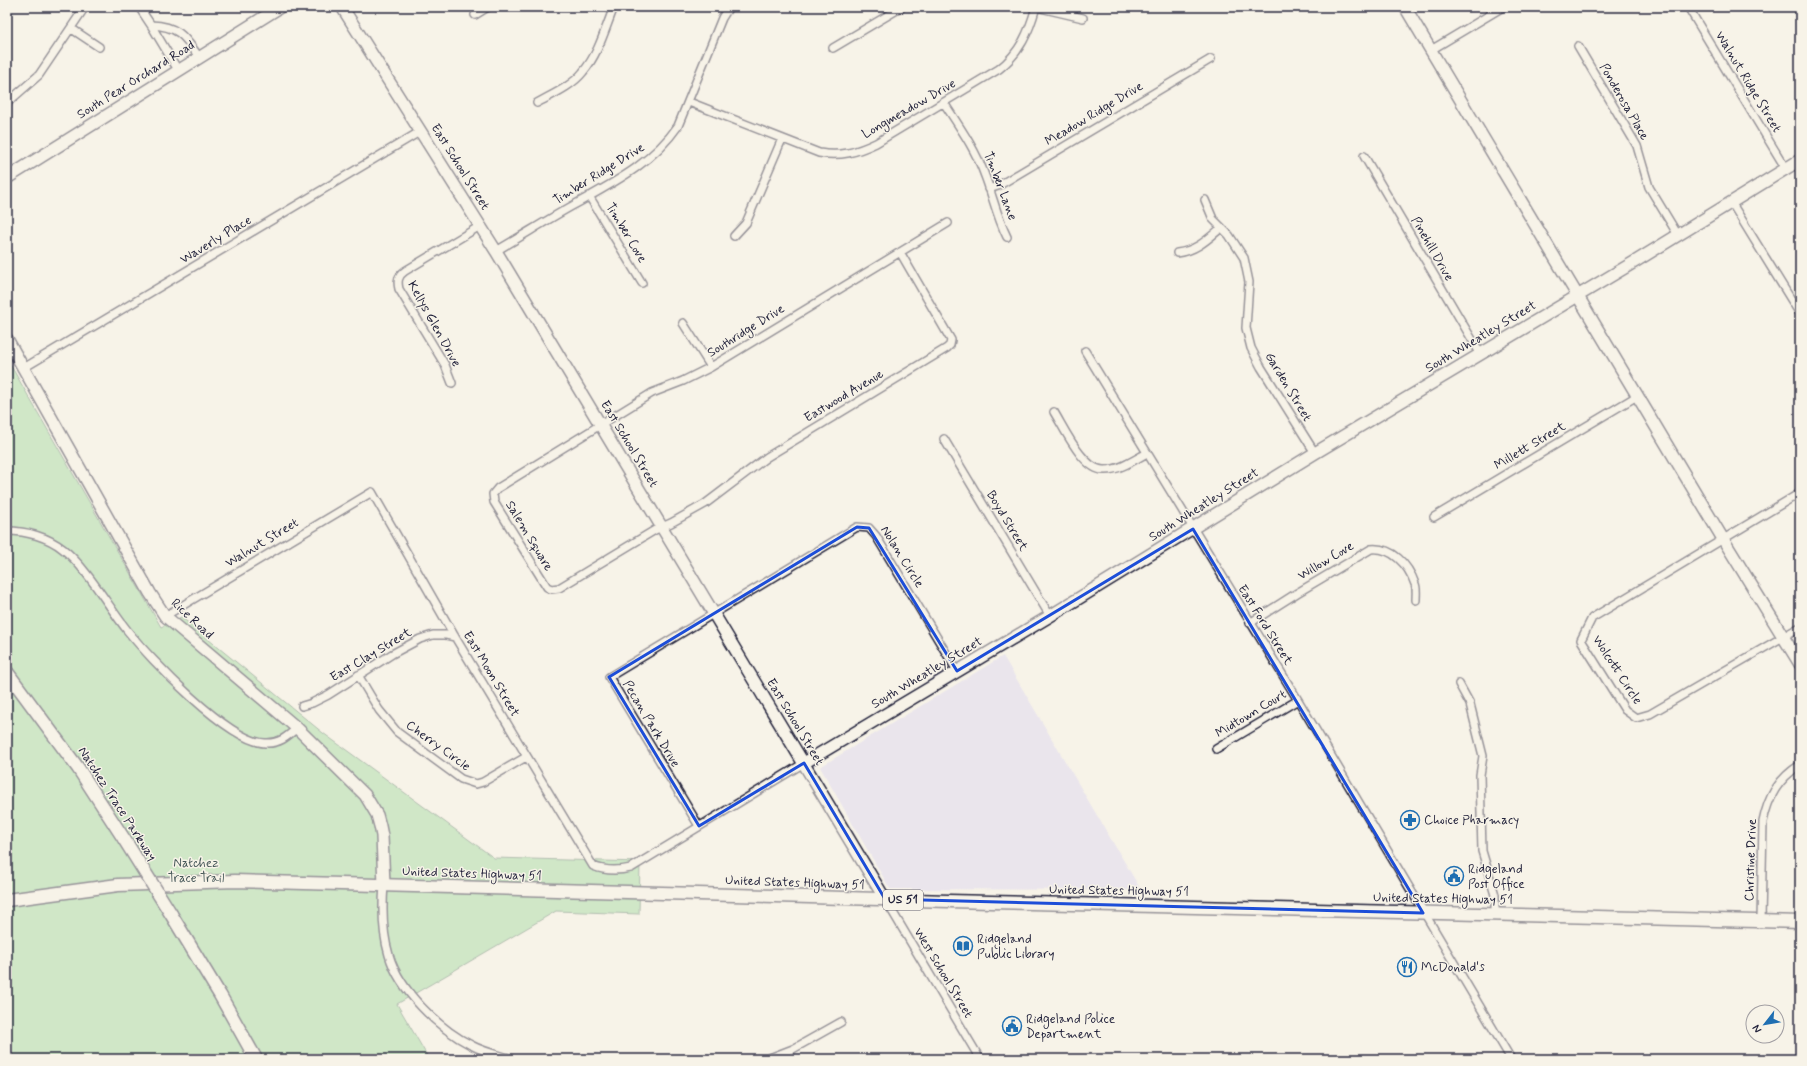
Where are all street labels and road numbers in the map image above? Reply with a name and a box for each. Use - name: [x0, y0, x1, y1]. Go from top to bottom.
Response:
- street label: Walnut Ridge Street: [1711, 28, 1785, 136]
- street label: South Pear Orchard Road: [74, 37, 198, 123]
- street label: Ponderosa Place: [1595, 61, 1653, 143]
- street label: Longmeadow Drive: [859, 75, 960, 144]
- street label: Meadow Ridge Drive: [1042, 78, 1147, 151]
- street label: East School Street: [427, 121, 493, 213]
- street label: Timber Ridge Drive: [550, 139, 648, 209]
- street label: Timber Lane: [979, 149, 1021, 223]
- street label: Timber Cove: [601, 200, 651, 266]
- street label: Waverly Place: [177, 212, 255, 268]
- street label: Pinehill Drive: [1407, 214, 1457, 284]
- street label: Kellys Glen Drive: [403, 278, 465, 370]
- street label: South Wheatley Street: [1422, 297, 1540, 377]
- street label: Southridge Drive: [704, 300, 788, 362]
- street label: Garden Street: [1261, 349, 1315, 425]
- street label: Eastwood Avenue: [801, 366, 887, 426]
- street label: East School Street: [596, 397, 662, 491]
- street label: Millett Street: [1491, 418, 1569, 474]
- street label: South Wheatley Street: [1146, 464, 1262, 546]
- street label: Boyd Street: [982, 488, 1032, 555]
- street label: Salem Square: [501, 498, 557, 574]
- street label: Walnut Street: [222, 514, 302, 572]
- street label: Nolan Circle: [876, 523, 928, 591]
- street label: Willow Cove: [1295, 538, 1357, 584]
- street label: East Ford Street: [1234, 582, 1297, 669]
- street label: Rice Road: [167, 595, 217, 643]
- street label: East Clay Street: [327, 624, 415, 686]
- street label: East Moon Street: [459, 628, 523, 720]
- street label: Wolcott Circle: [1588, 632, 1646, 708]
- street label: South Wheatley Street: [868, 633, 986, 713]
- street label: East School Street: [762, 675, 828, 769]
- street label: Pecan Park Drive: [618, 677, 684, 771]
- street label: Midtown Court: [1212, 686, 1290, 742]
- street label: Cherry Circle: [402, 717, 474, 775]
- street label: Natchez Trace Parkway: [74, 744, 160, 864]
- street label: Christine Drive: [1741, 818, 1761, 902]
- street label: United States Highway 51: [402, 863, 542, 886]
- street label: United States Highway 51: [725, 872, 865, 895]
- street label: United States Highway 51: [1049, 881, 1189, 902]
- street label: United States Highway 51: [1373, 889, 1513, 910]
- road number: US 51: [883, 890, 923, 910]
- street label: West School Street: [909, 925, 977, 1021]

